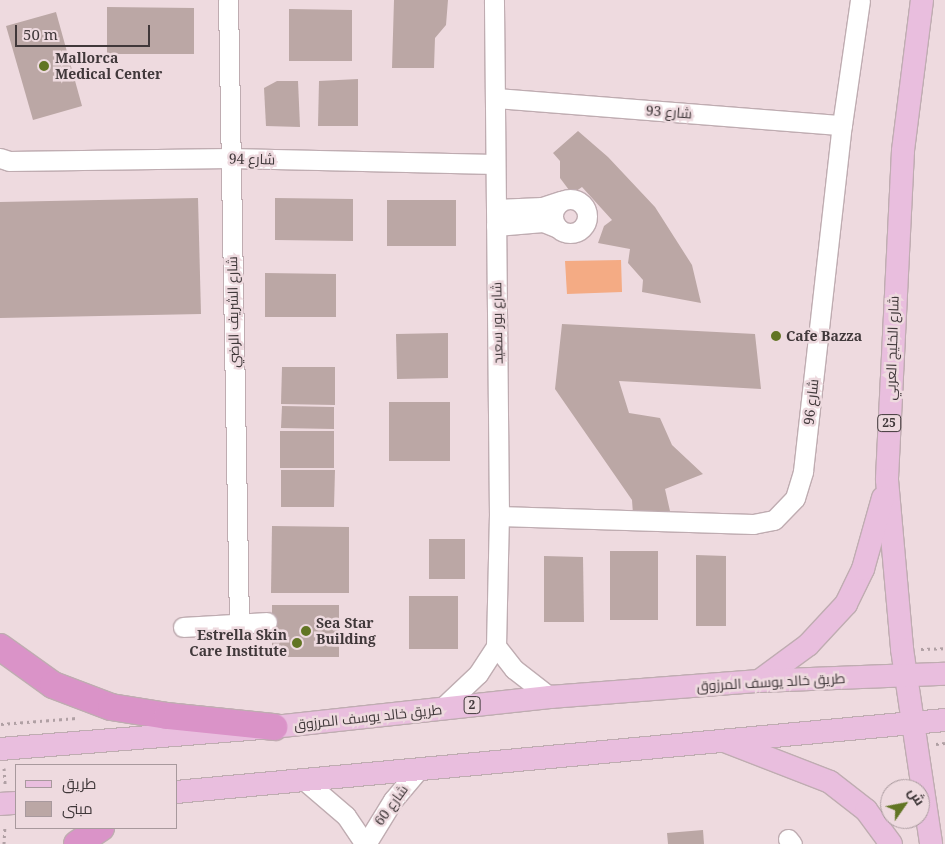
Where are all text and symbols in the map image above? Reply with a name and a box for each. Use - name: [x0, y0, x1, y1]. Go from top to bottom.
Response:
- scale bar: [18, 15, 152, 47]
- text: 50 m: [23, 24, 58, 44]
- place label: Mallorca Medical Center: [55, 50, 162, 82]
- marker: Mallorca Medical Center: [37, 59, 51, 73]
- street label: شارع 93: [645, 102, 693, 122]
- street label: شارع 94: [229, 150, 275, 168]
- street label: شارع الشريف الرضي: [224, 256, 242, 368]
- street label: شارع بور سعيد: [488, 282, 506, 364]
- street label: شارع الخليج العربي: [882, 295, 902, 401]
- place label: Cafe Bazza: [786, 328, 862, 344]
- marker: Cafe Bazza: [770, 330, 782, 342]
- street label: شارع 96: [800, 378, 822, 426]
- road number: 25: [876, 413, 902, 432]
- place label: Sea Star Building: [316, 615, 376, 648]
- marker: Sea Star Building: [300, 625, 312, 637]
- place label: Estrella Skin Care Institute: [189, 627, 287, 660]
- marker: Estrella Skin Care Institute: [291, 637, 303, 649]
- street label: طريق خالد يوسف المرزوق: [696, 670, 846, 694]
- road number: 2: [463, 696, 481, 714]
- street label: طريق خالد يوسف المرزوق: [293, 701, 443, 733]
- legend: [15, 764, 178, 829]
- text: طريق: [62, 773, 96, 793]
- north arrow: [880, 779, 930, 829]
- street label: شارع 60: [371, 781, 411, 829]
- text: ش: [904, 783, 930, 809]
- text: مبنى: [62, 798, 93, 818]

